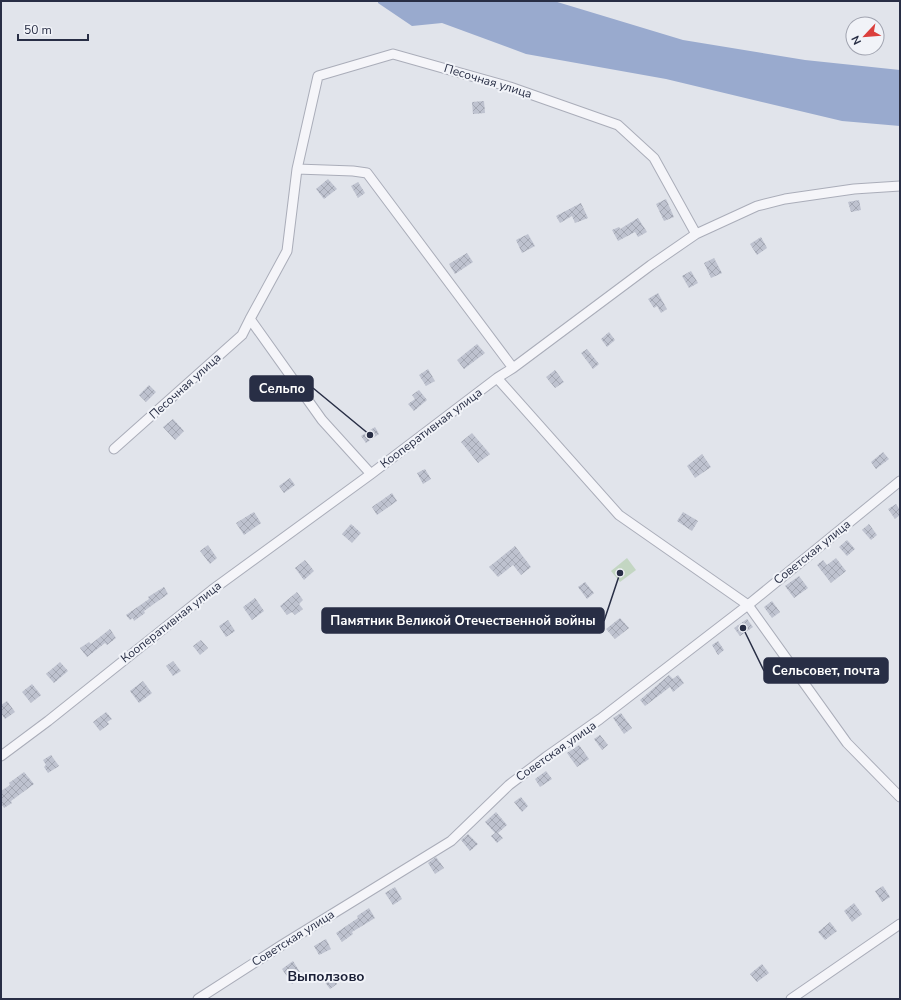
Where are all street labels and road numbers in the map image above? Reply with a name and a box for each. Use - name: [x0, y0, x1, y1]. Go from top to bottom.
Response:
- street label: Песочная улица: [442, 60, 534, 102]
- street label: Песочная улица: [146, 350, 224, 422]
- street label: Кооперативная улица: [377, 384, 485, 472]
- street label: Советская улица: [770, 516, 854, 588]
- street label: Кооперативная улица: [117, 578, 225, 666]
- street label: Советская улица: [513, 717, 599, 785]
- street label: Советская улица: [249, 906, 337, 970]

